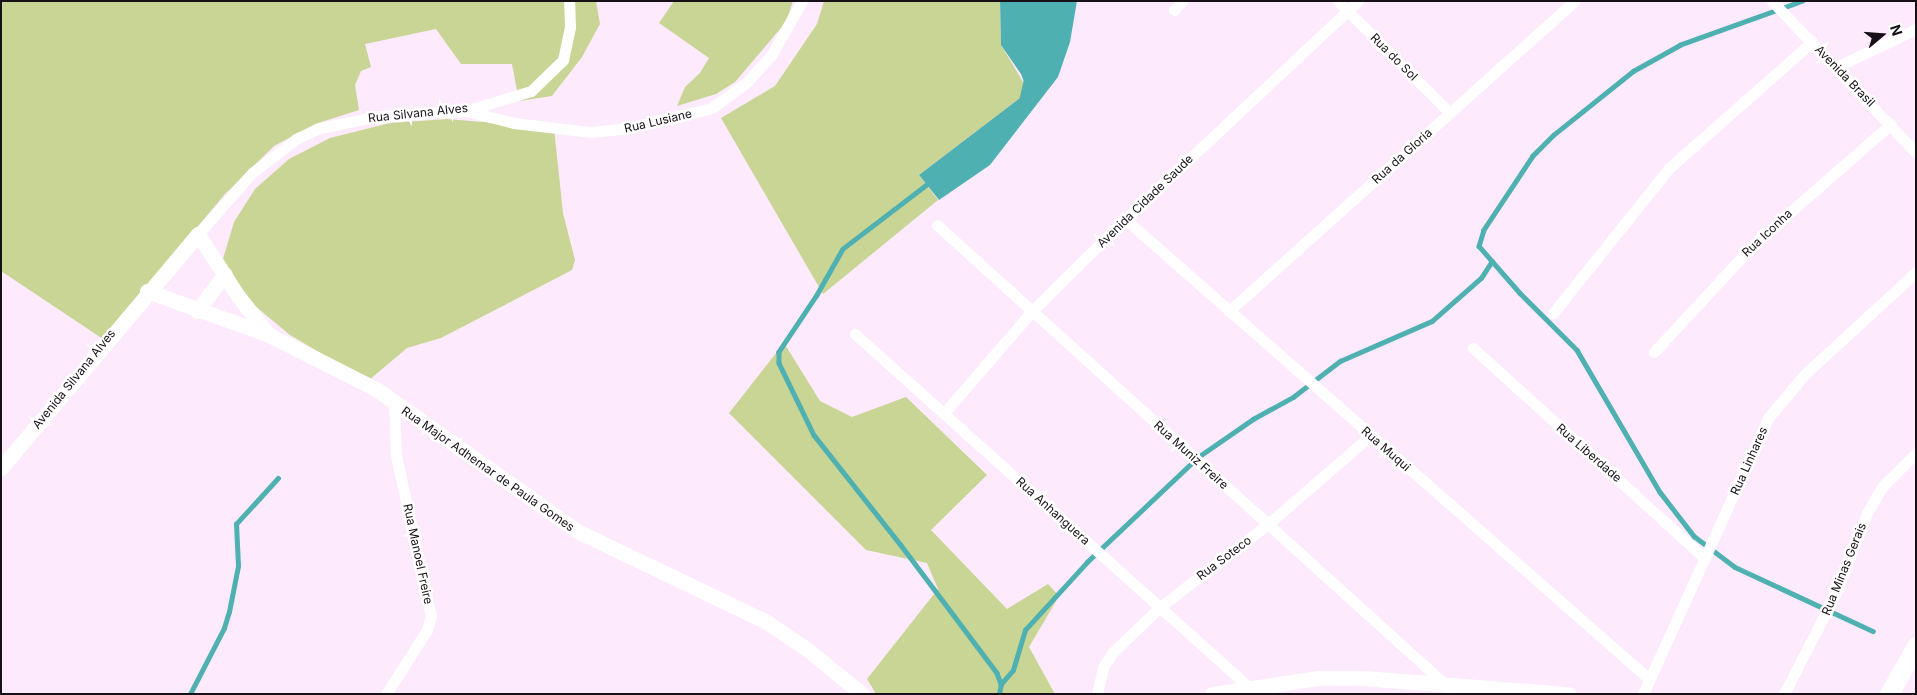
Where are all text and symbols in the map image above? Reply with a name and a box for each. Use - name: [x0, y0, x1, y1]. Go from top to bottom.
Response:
- north arrow: [1857, 10, 1907, 60]
- text: N: [1887, 23, 1906, 38]
- street label: Rua do Sol: [1367, 30, 1421, 84]
- street label: Avenida Brasil: [1812, 42, 1878, 110]
- street label: Rua Silvana Alves: [367, 101, 469, 125]
- street label: Rua Lusiane: [623, 106, 693, 136]
- street label: Rua da Gloria: [1369, 125, 1435, 187]
- street label: Avenida Cidade Saude: [1094, 151, 1196, 251]
- street label: Rua Iconha: [1739, 206, 1795, 260]
- street label: Avenida Silvana Alves: [29, 326, 119, 432]
- street label: Rua Major Adhemar de Paula Gomes: [399, 404, 577, 534]
- street label: Rua Muniz Freire: [1151, 418, 1231, 492]
- street label: Rua Liberdade: [1553, 421, 1625, 485]
- street label: Rua Muqui: [1359, 424, 1413, 474]
- street label: Rua Linhares: [1728, 425, 1770, 497]
- street label: Rua Anhanguera: [1013, 474, 1093, 548]
- street label: Rua Manoel Freire: [400, 502, 436, 606]
- street label: Rua Minas Gerais: [1819, 521, 1869, 617]
- street label: Rua Soteco: [1194, 533, 1254, 583]

